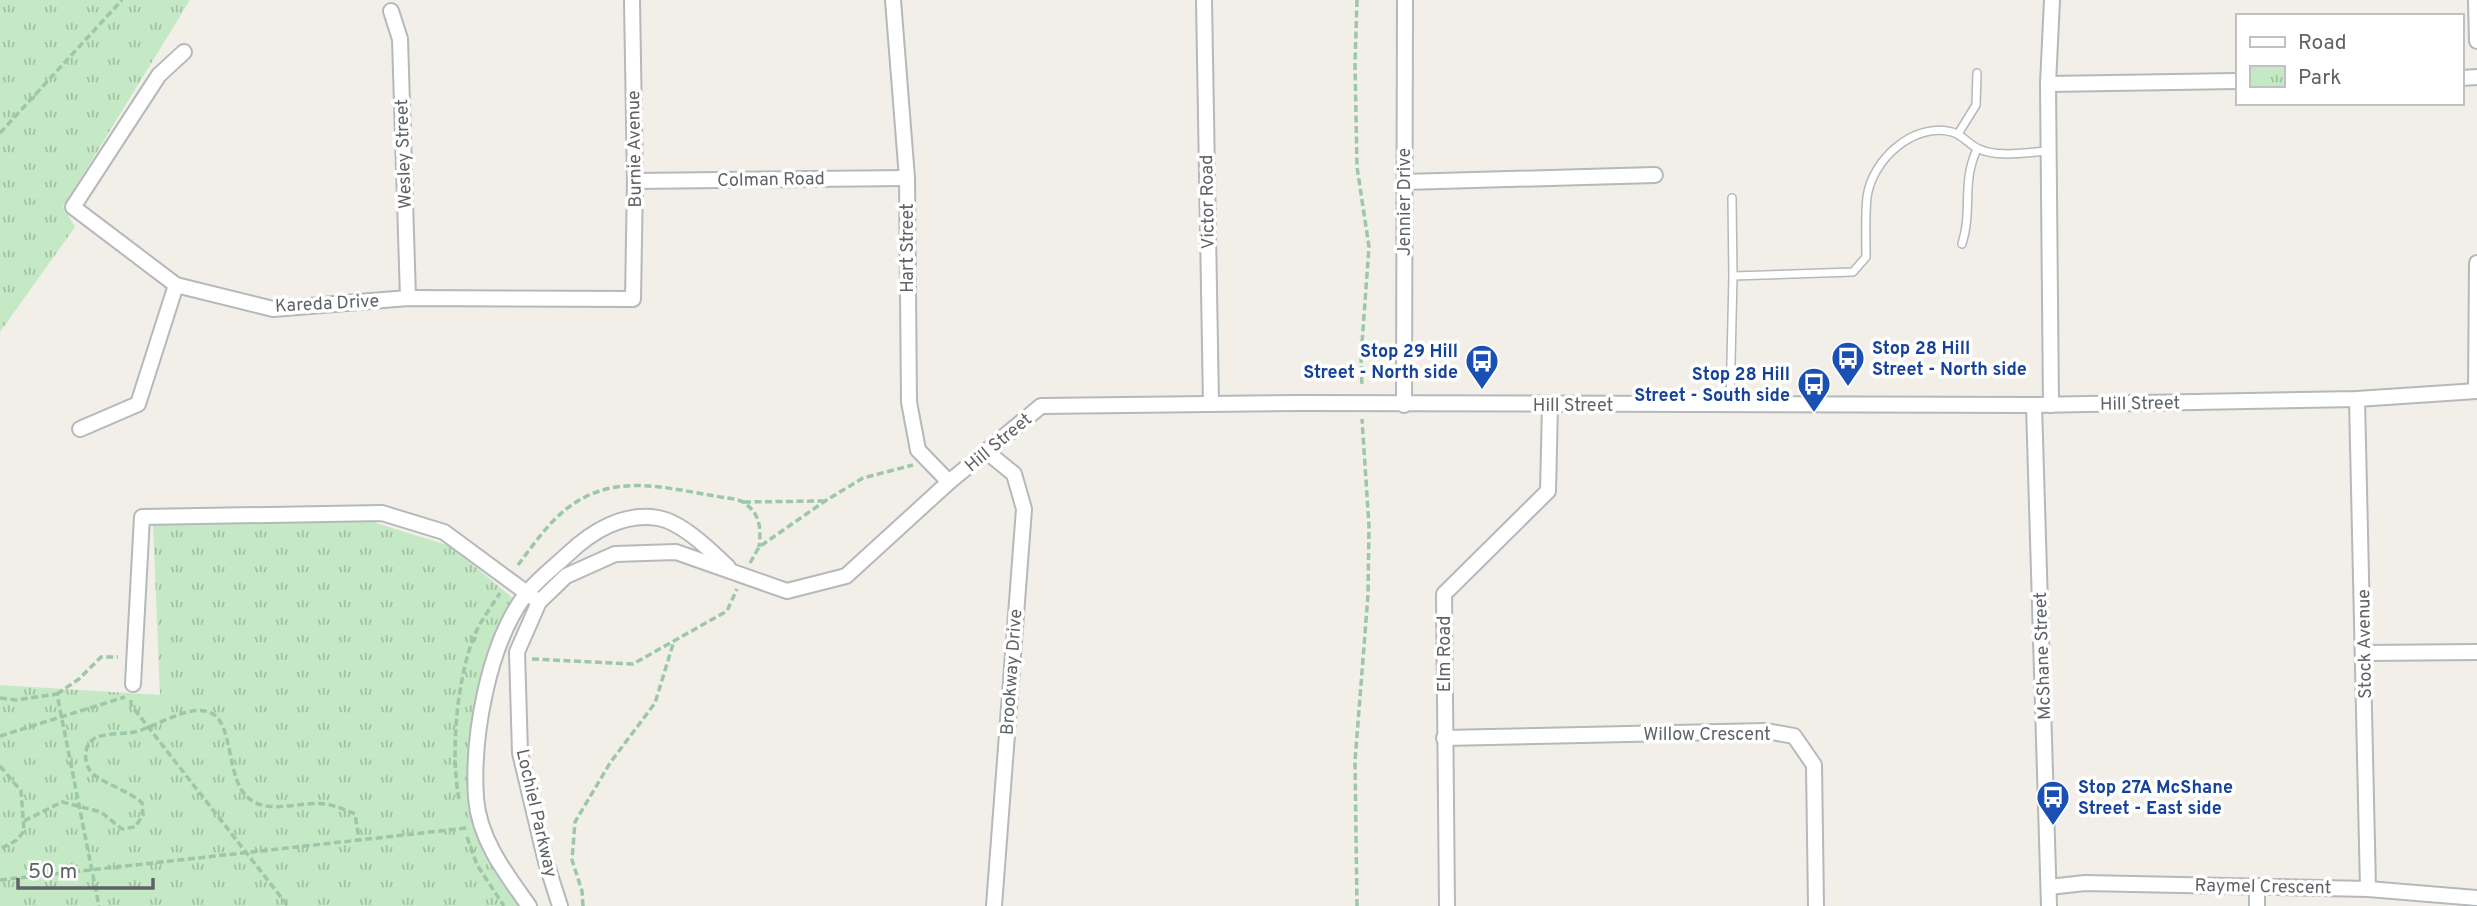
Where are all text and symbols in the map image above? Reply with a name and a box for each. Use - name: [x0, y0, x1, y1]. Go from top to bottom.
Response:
- legend: [2236, 14, 2463, 105]
- text: Road: [2298, 30, 2347, 57]
- text: Park: [2298, 65, 2341, 92]
- street label: Burnie Avenue: [623, 90, 648, 208]
- street label: Wesley Street: [391, 99, 418, 209]
- street label: Jennier Drive: [1394, 148, 1417, 256]
- street label: Victor Road: [1196, 154, 1221, 249]
- street label: Colman Road: [717, 168, 825, 193]
- street label: Hart Street: [897, 203, 920, 293]
- street label: Kareda Drive: [274, 290, 380, 319]
- place label: Stop 28 Hill Street - North side: [1872, 338, 2027, 382]
- bus stop icon: Stop 28 Hill Street - North side: [1829, 339, 1867, 388]
- place label: Stop 29 Hill Street - North side: [1303, 341, 1458, 385]
- bus stop icon: Stop 29 Hill Street - North side: [1463, 342, 1501, 391]
- place label: Stop 28 Hill Street - South side: [1634, 364, 1790, 408]
- bus stop icon: Stop 28 Hill Street - South side: [1795, 365, 1833, 414]
- street label: Hill Street: [2100, 392, 2180, 417]
- street label: Hill Street: [1533, 395, 1613, 418]
- street label: Hill Street: [961, 409, 1037, 478]
- street label: Stock Avenue: [2353, 589, 2378, 699]
- street label: McShane Street: [2030, 592, 2057, 720]
- street label: Brookway Drive: [997, 608, 1028, 736]
- street label: Elm Road: [1434, 616, 1457, 692]
- street label: Willow Crescent: [1643, 724, 1771, 747]
- street label: Lochiel Parkway: [510, 747, 562, 880]
- place label: Stop 27A McShane Street - East side: [2078, 777, 2233, 821]
- bus stop icon: Stop 27A McShane Street - East side: [2034, 778, 2072, 827]
- scale bar: [18, 846, 152, 890]
- text: 50 m: [28, 859, 77, 886]
- street label: Raymel Crescent: [2194, 875, 2332, 900]

